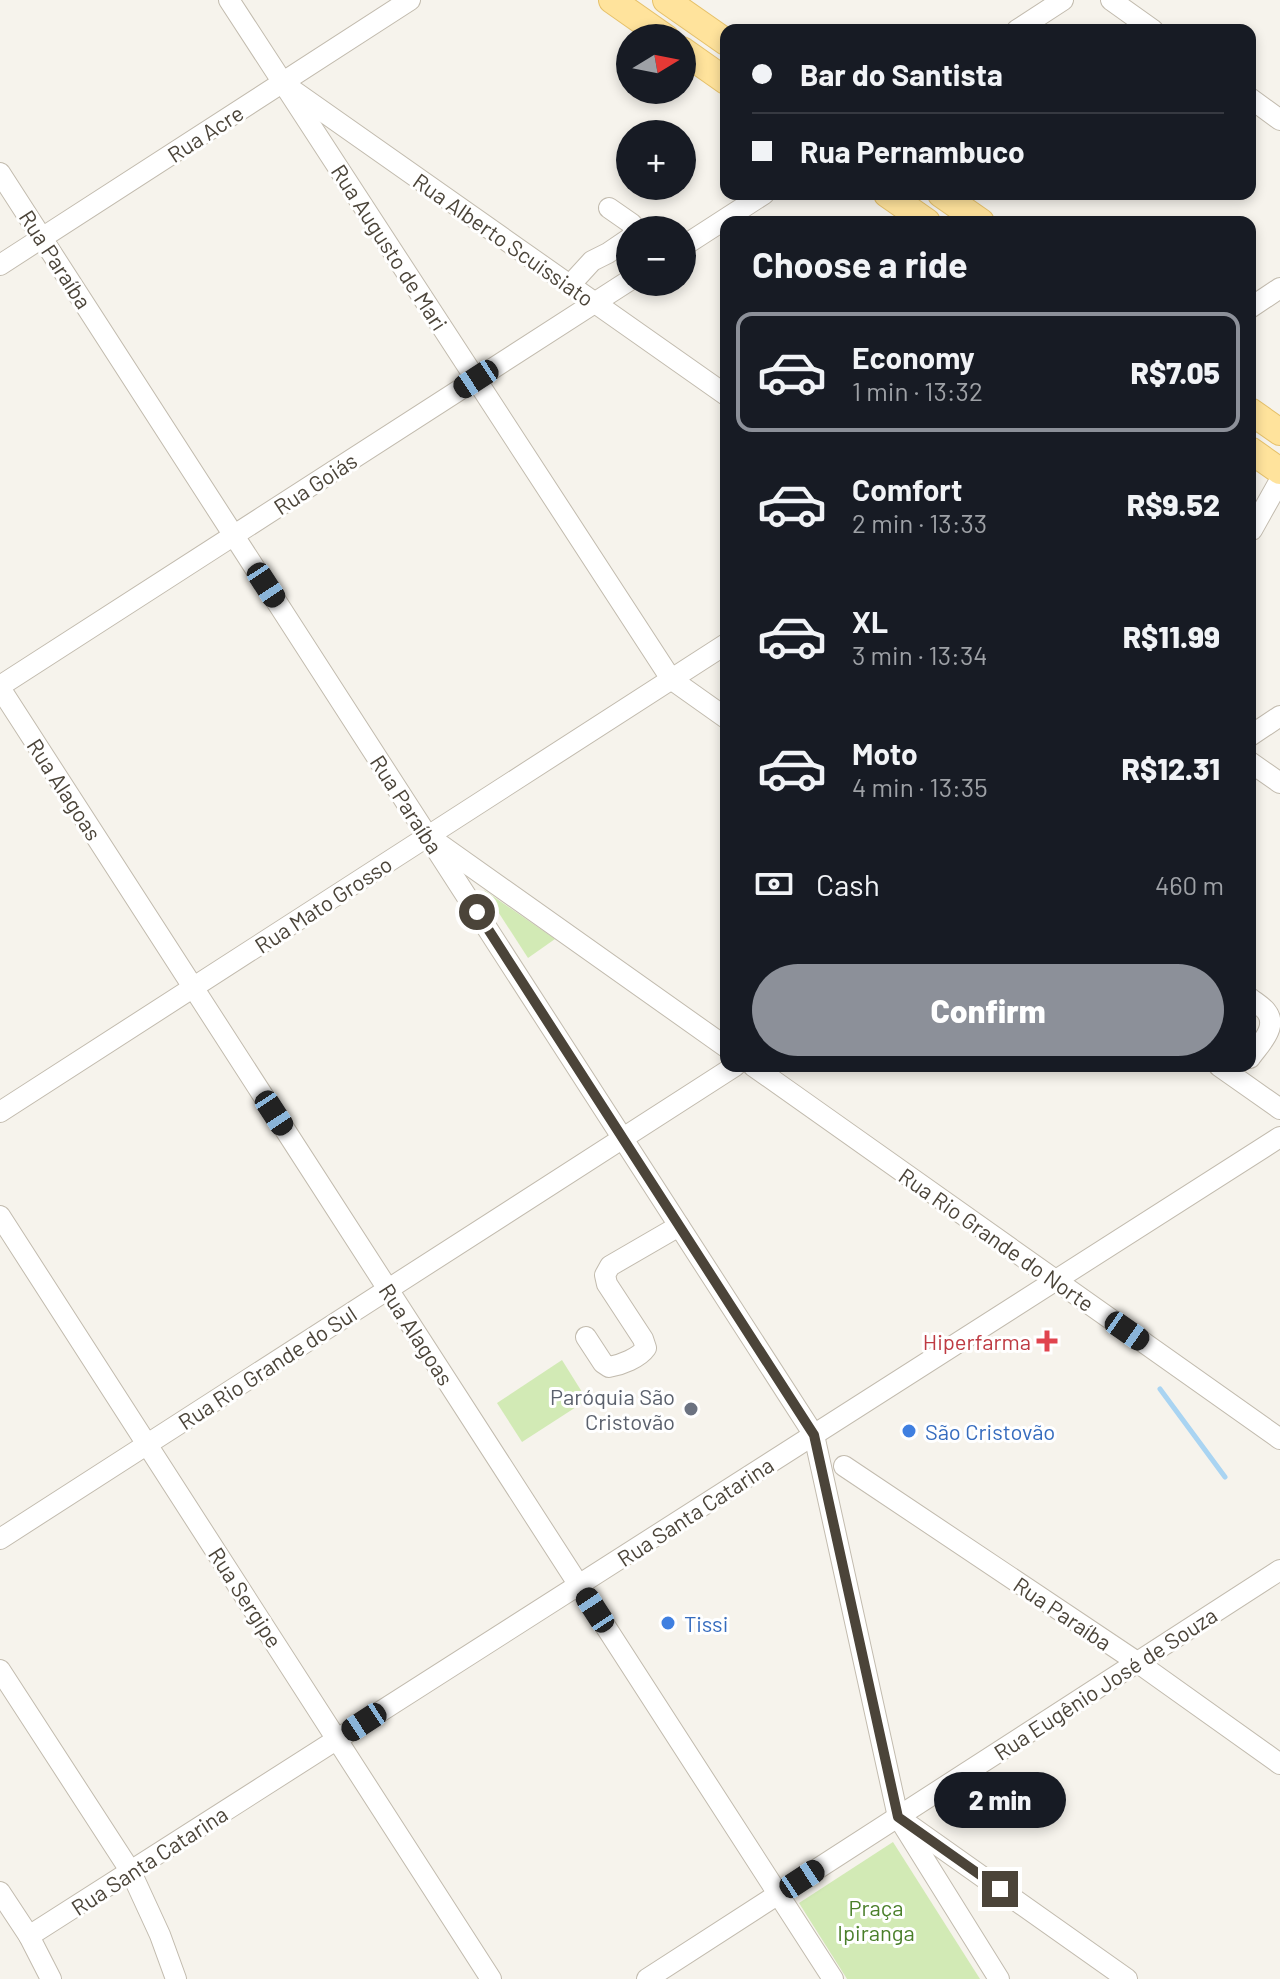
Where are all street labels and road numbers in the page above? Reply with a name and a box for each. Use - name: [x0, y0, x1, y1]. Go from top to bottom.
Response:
- street label: Rua Acre: [162, 99, 248, 167]
- street label: Rua Augusto de Mari: [327, 159, 453, 335]
- street label: Rua Alberto Scuissiato: [409, 167, 599, 311]
- street label: Rua Paraíba: [15, 205, 97, 313]
- street label: Rua Goiás: [269, 447, 361, 519]
- street label: Rua Alagoas: [22, 733, 108, 845]
- street label: Rua Paraíba: [366, 750, 448, 858]
- street label: Rua Mato Grosso: [250, 850, 396, 958]
- street label: Rua Rio Grande do Norte: [895, 1162, 1099, 1316]
- street label: Rua Alagoas: [374, 1278, 460, 1390]
- street label: Rua Rio Grande do Sul: [173, 1300, 361, 1434]
- street label: Rua Santa Catarina: [612, 1451, 778, 1571]
- street label: Rua Sergipe: [204, 1542, 288, 1652]
- street label: Rua Paraíba: [1009, 1571, 1117, 1655]
- street label: Rua Eugênio José de Souza: [989, 1601, 1221, 1765]
- street label: Rua Santa Catarina: [66, 1800, 232, 1920]

